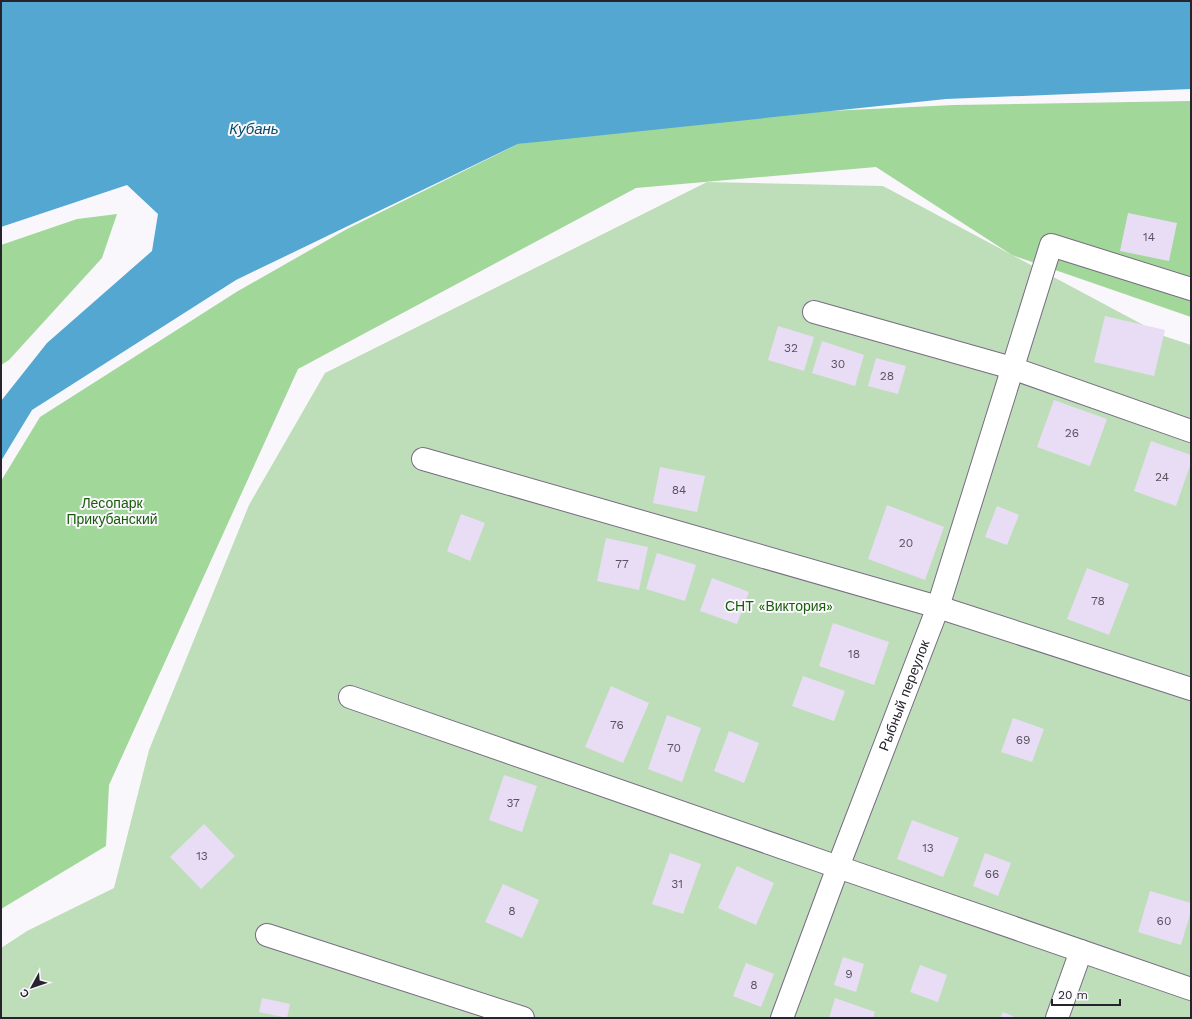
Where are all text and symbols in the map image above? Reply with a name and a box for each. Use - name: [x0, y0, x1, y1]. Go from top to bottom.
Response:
- water label: Кубань: [229, 120, 279, 138]
- house number: 14: [1143, 230, 1155, 244]
- house number: 32: [784, 341, 798, 355]
- house number: 30: [831, 357, 845, 371]
- house number: 28: [880, 369, 894, 383]
- house number: 26: [1065, 426, 1079, 440]
- house number: 24: [1155, 470, 1169, 484]
- house number: 84: [672, 483, 686, 497]
- park label: Лесопарк Прикубанский: [66, 495, 158, 527]
- house number: 20: [899, 536, 913, 550]
- house number: 77: [615, 557, 629, 571]
- house number: 78: [1091, 594, 1105, 608]
- park label: СНТ «Виктория»: [725, 598, 833, 614]
- street label: Рыбный переулок: [875, 637, 933, 753]
- house number: 18: [848, 647, 860, 661]
- house number: 76: [610, 718, 624, 732]
- house number: 69: [1016, 733, 1030, 747]
- house number: 70: [667, 741, 681, 755]
- house number: 37: [506, 796, 520, 810]
- house number: 13: [922, 841, 934, 855]
- house number: 13: [196, 849, 208, 863]
- house number: 66: [985, 867, 999, 881]
- house number: 31: [671, 877, 683, 891]
- house number: 8: [508, 904, 516, 918]
- house number: 60: [1157, 914, 1171, 928]
- north arrow: [12, 967, 52, 1007]
- house number: 9: [845, 967, 853, 981]
- house number: 8: [750, 978, 758, 992]
- scale bar: [1052, 981, 1120, 1007]
- text: С: [17, 986, 32, 1000]
- text: 20 m: [1058, 988, 1088, 1002]

